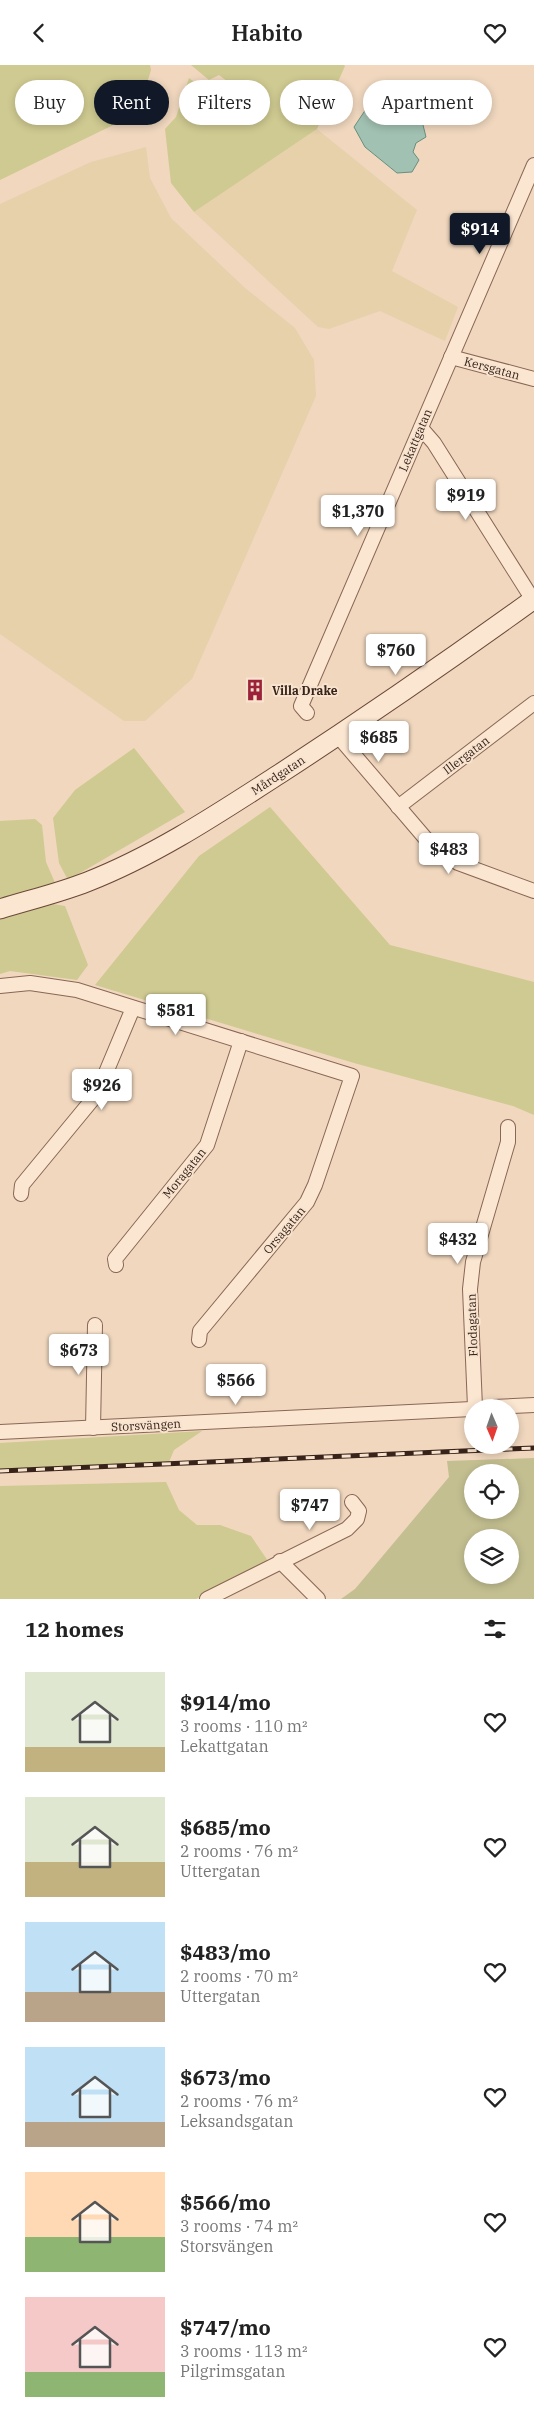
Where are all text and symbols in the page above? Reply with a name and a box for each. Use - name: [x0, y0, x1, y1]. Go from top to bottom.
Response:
- text: Habito: [231, 18, 303, 47]
- icon: back: [25, 19, 53, 47]
- icon: heart: [481, 19, 509, 47]
- chip: Buy: [15, 80, 84, 125]
- chip: Rent: [94, 80, 169, 125]
- chip: Filters: [179, 80, 270, 125]
- chip: New: [280, 80, 353, 125]
- chip: Apartment: [363, 80, 492, 125]
- pin: $914: [450, 213, 510, 255]
- text: $914: [461, 219, 499, 239]
- street label: Kersgatan: [462, 353, 522, 383]
- street label: Lekattgatan: [395, 406, 435, 474]
- pin: $919: [436, 479, 496, 521]
- text: $919: [447, 485, 485, 505]
- pin: $1,370: [317, 495, 399, 537]
- text: $1,370: [332, 501, 384, 521]
- pin: $760: [366, 633, 426, 676]
- text: $760: [377, 640, 415, 660]
- building icon: Villa Drake: [242, 677, 268, 703]
- place label: Villa Drake: [272, 683, 338, 698]
- pin: $685: [349, 721, 409, 763]
- text: $685: [360, 727, 398, 747]
- street label: Illergatan: [440, 732, 493, 777]
- street label: Mårdgatan: [248, 752, 308, 798]
- pin: $483: [419, 833, 479, 875]
- text: $483: [430, 839, 468, 859]
- pin: $581: [146, 993, 206, 1036]
- text: $581: [157, 1000, 195, 1020]
- pin: $926: [72, 1069, 132, 1111]
- text: $926: [83, 1075, 121, 1095]
- street label: Moragatan: [159, 1145, 209, 1201]
- street label: Orsagatan: [260, 1203, 308, 1257]
- pin: $432: [428, 1223, 488, 1265]
- text: $432: [439, 1229, 477, 1249]
- street label: Flodagatan: [463, 1293, 481, 1357]
- pin: $673: [49, 1333, 109, 1376]
- text: $673: [60, 1340, 98, 1360]
- pin: $566: [206, 1363, 266, 1406]
- text: $566: [217, 1370, 255, 1390]
- north arrow: [464, 1399, 519, 1454]
- map controls: [464, 1399, 519, 1584]
- street label: Storsvängen: [111, 1416, 182, 1434]
- button: locate: [464, 1464, 519, 1519]
- pin: $747: [280, 1489, 340, 1531]
- text: $747: [291, 1495, 329, 1515]
- button: layers: [464, 1529, 519, 1584]
- text: 12 homes: [25, 1615, 124, 1643]
- icon: filters: [481, 1615, 509, 1643]
- text: $914/mo: [180, 1688, 271, 1716]
- icon: home: [65, 1692, 125, 1752]
- icon: heart: [481, 1708, 509, 1736]
- text: 3 rooms · 110 m²: [180, 1716, 308, 1736]
- text: Lekattgatan: [180, 1736, 269, 1756]
- text: $685/mo: [180, 1813, 271, 1841]
- icon: home: [65, 1817, 125, 1877]
- icon: heart: [481, 1833, 509, 1861]
- text: 2 rooms · 76 m²: [180, 1841, 298, 1861]
- text: Uttergatan: [180, 1861, 260, 1881]
- text: $483/mo: [180, 1938, 271, 1966]
- icon: home: [65, 1942, 125, 2002]
- icon: heart: [481, 1958, 509, 1986]
- text: 2 rooms · 70 m²: [180, 1966, 298, 1986]
- text: Uttergatan: [180, 1986, 260, 2006]
- text: $673/mo: [180, 2063, 271, 2091]
- icon: home: [65, 2067, 125, 2127]
- icon: heart: [481, 2083, 509, 2111]
- text: 2 rooms · 76 m²: [180, 2091, 298, 2111]
- text: Leksandsgatan: [180, 2111, 293, 2131]
- text: $566/mo: [180, 2188, 271, 2216]
- icon: home: [65, 2192, 125, 2252]
- icon: heart: [481, 2208, 509, 2236]
- text: 3 rooms · 74 m²: [180, 2216, 298, 2236]
- text: Storsvängen: [180, 2236, 274, 2256]
- text: $747/mo: [180, 2313, 271, 2341]
- icon: home: [65, 2317, 125, 2377]
- icon: heart: [481, 2333, 509, 2361]
- text: 3 rooms · 113 m²: [180, 2341, 308, 2361]
- text: Pilgrimsgatan: [180, 2361, 285, 2381]

